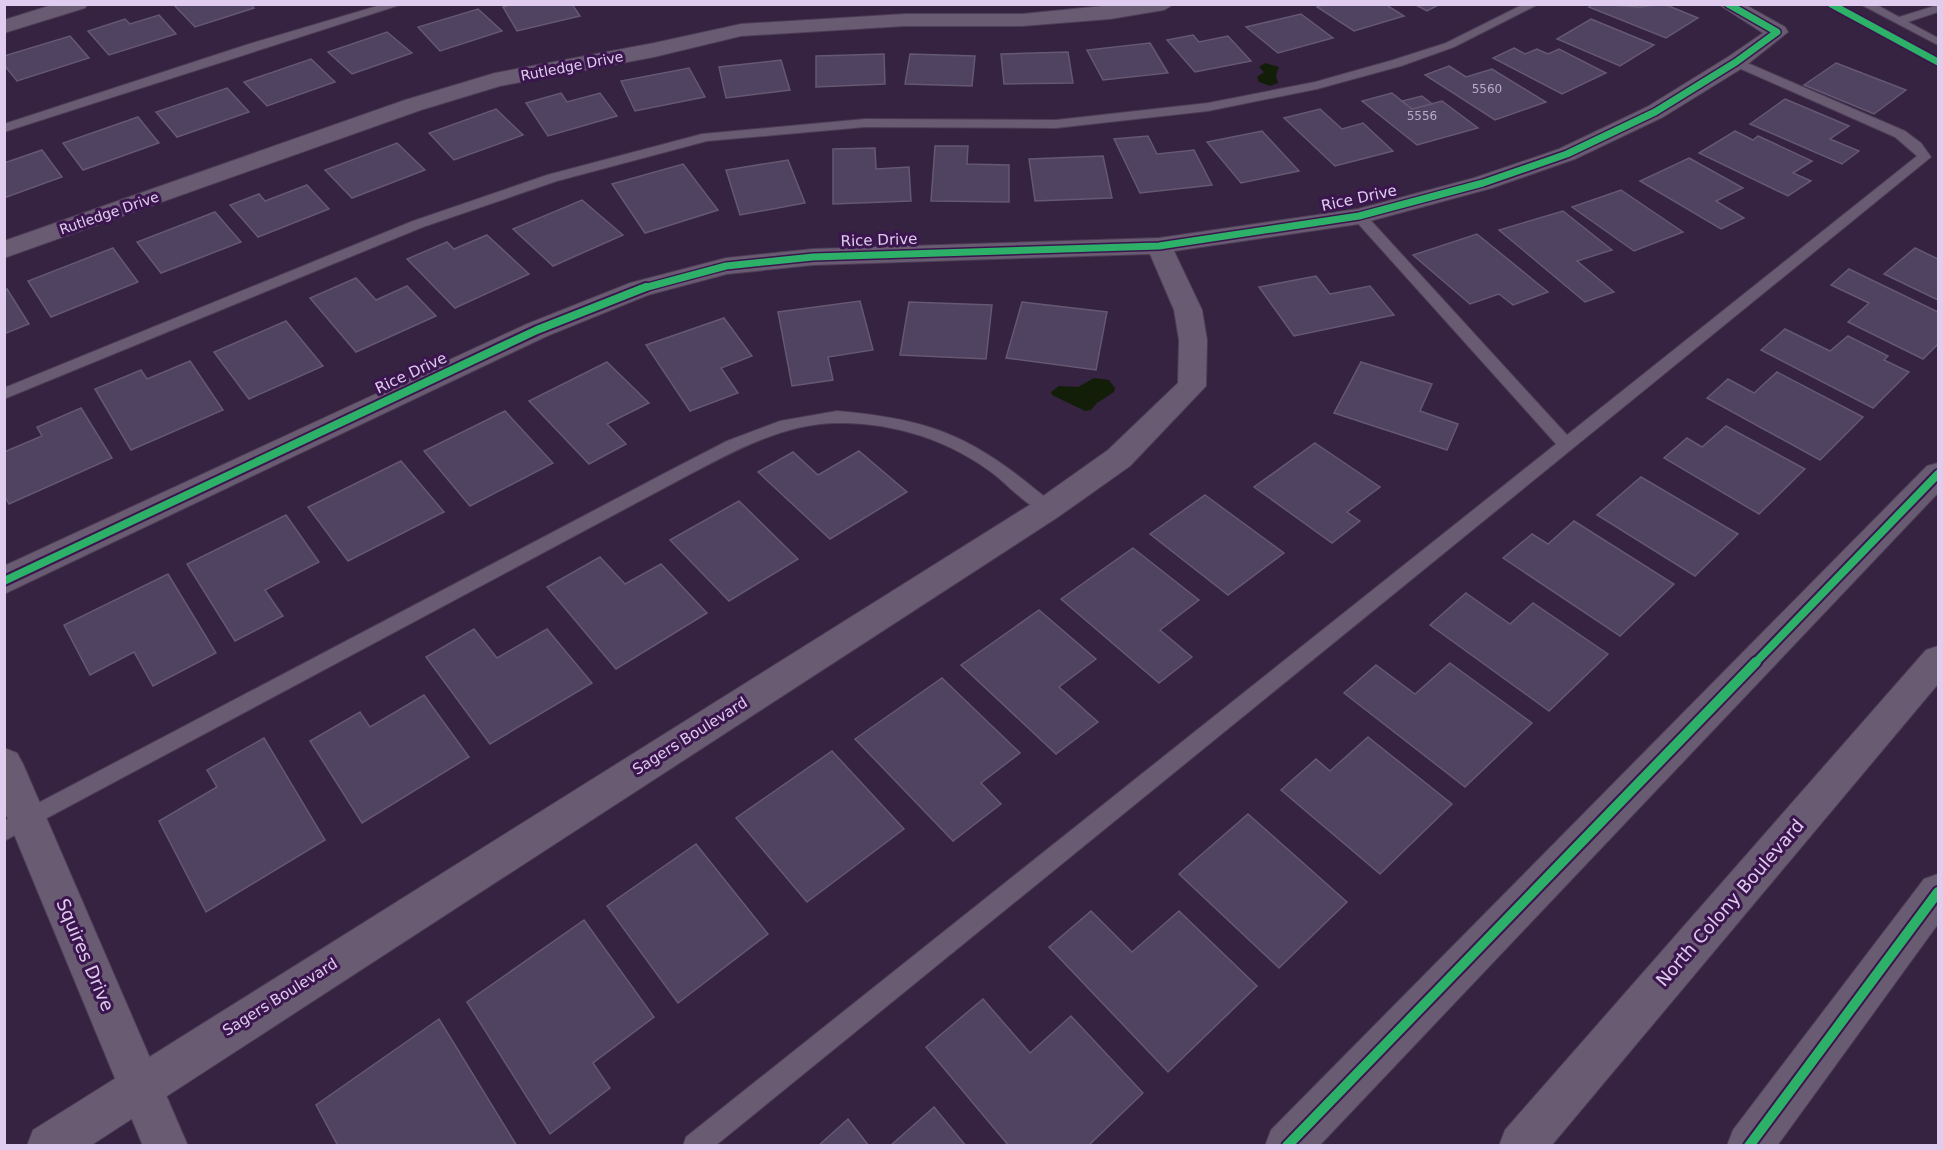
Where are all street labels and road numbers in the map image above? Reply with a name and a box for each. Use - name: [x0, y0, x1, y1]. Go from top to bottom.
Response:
- street label: Rutledge Drive: [519, 48, 625, 84]
- street label: Rice Drive: [1320, 181, 1398, 215]
- street label: Rutledge Drive: [57, 188, 161, 238]
- street label: Rice Drive: [840, 230, 918, 250]
- street label: Rice Drive: [372, 349, 450, 397]
- street label: Sagers Boulevard: [629, 693, 751, 779]
- street label: North Colony Boulevard: [1651, 815, 1808, 990]
- street label: Squires Drive: [52, 895, 119, 1014]
- street label: Sagers Boulevard: [219, 954, 341, 1040]

